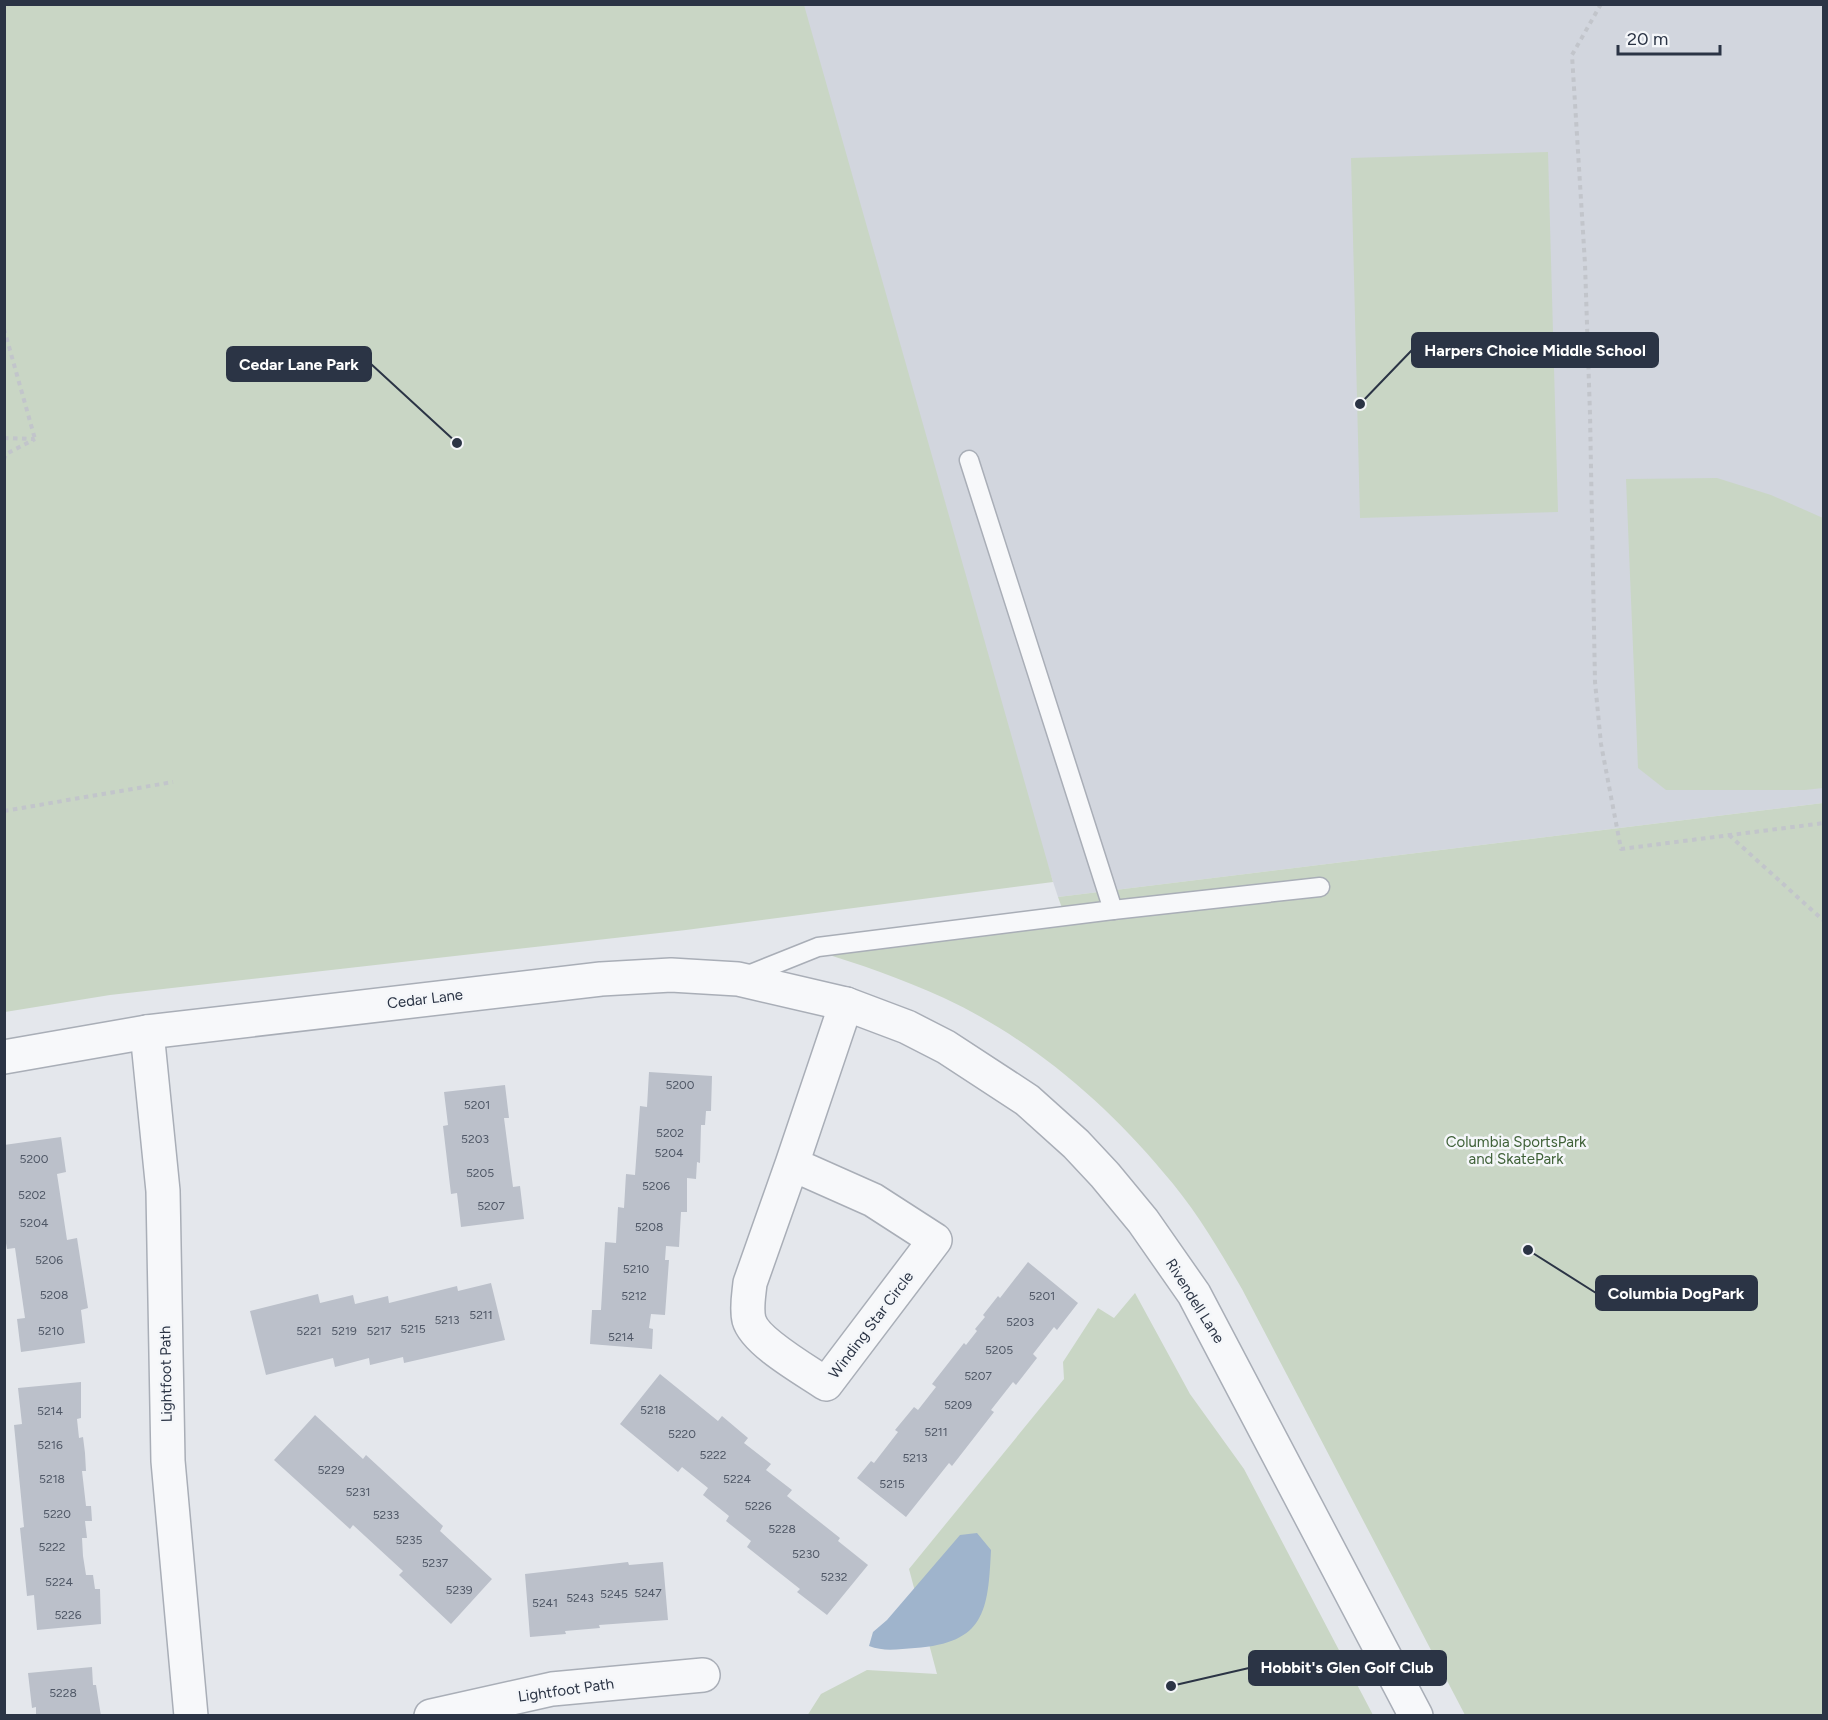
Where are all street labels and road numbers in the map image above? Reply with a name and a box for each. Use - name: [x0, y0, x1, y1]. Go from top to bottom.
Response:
- street label: Cedar Lane: [386, 985, 464, 1013]
- street label: Rivendell Lane: [1162, 1255, 1228, 1347]
- street label: Winding Star Circle: [825, 1268, 917, 1382]
- street label: Lightfoot Path: [156, 1326, 176, 1422]
- street label: Lightfoot Path: [517, 1674, 615, 1706]

